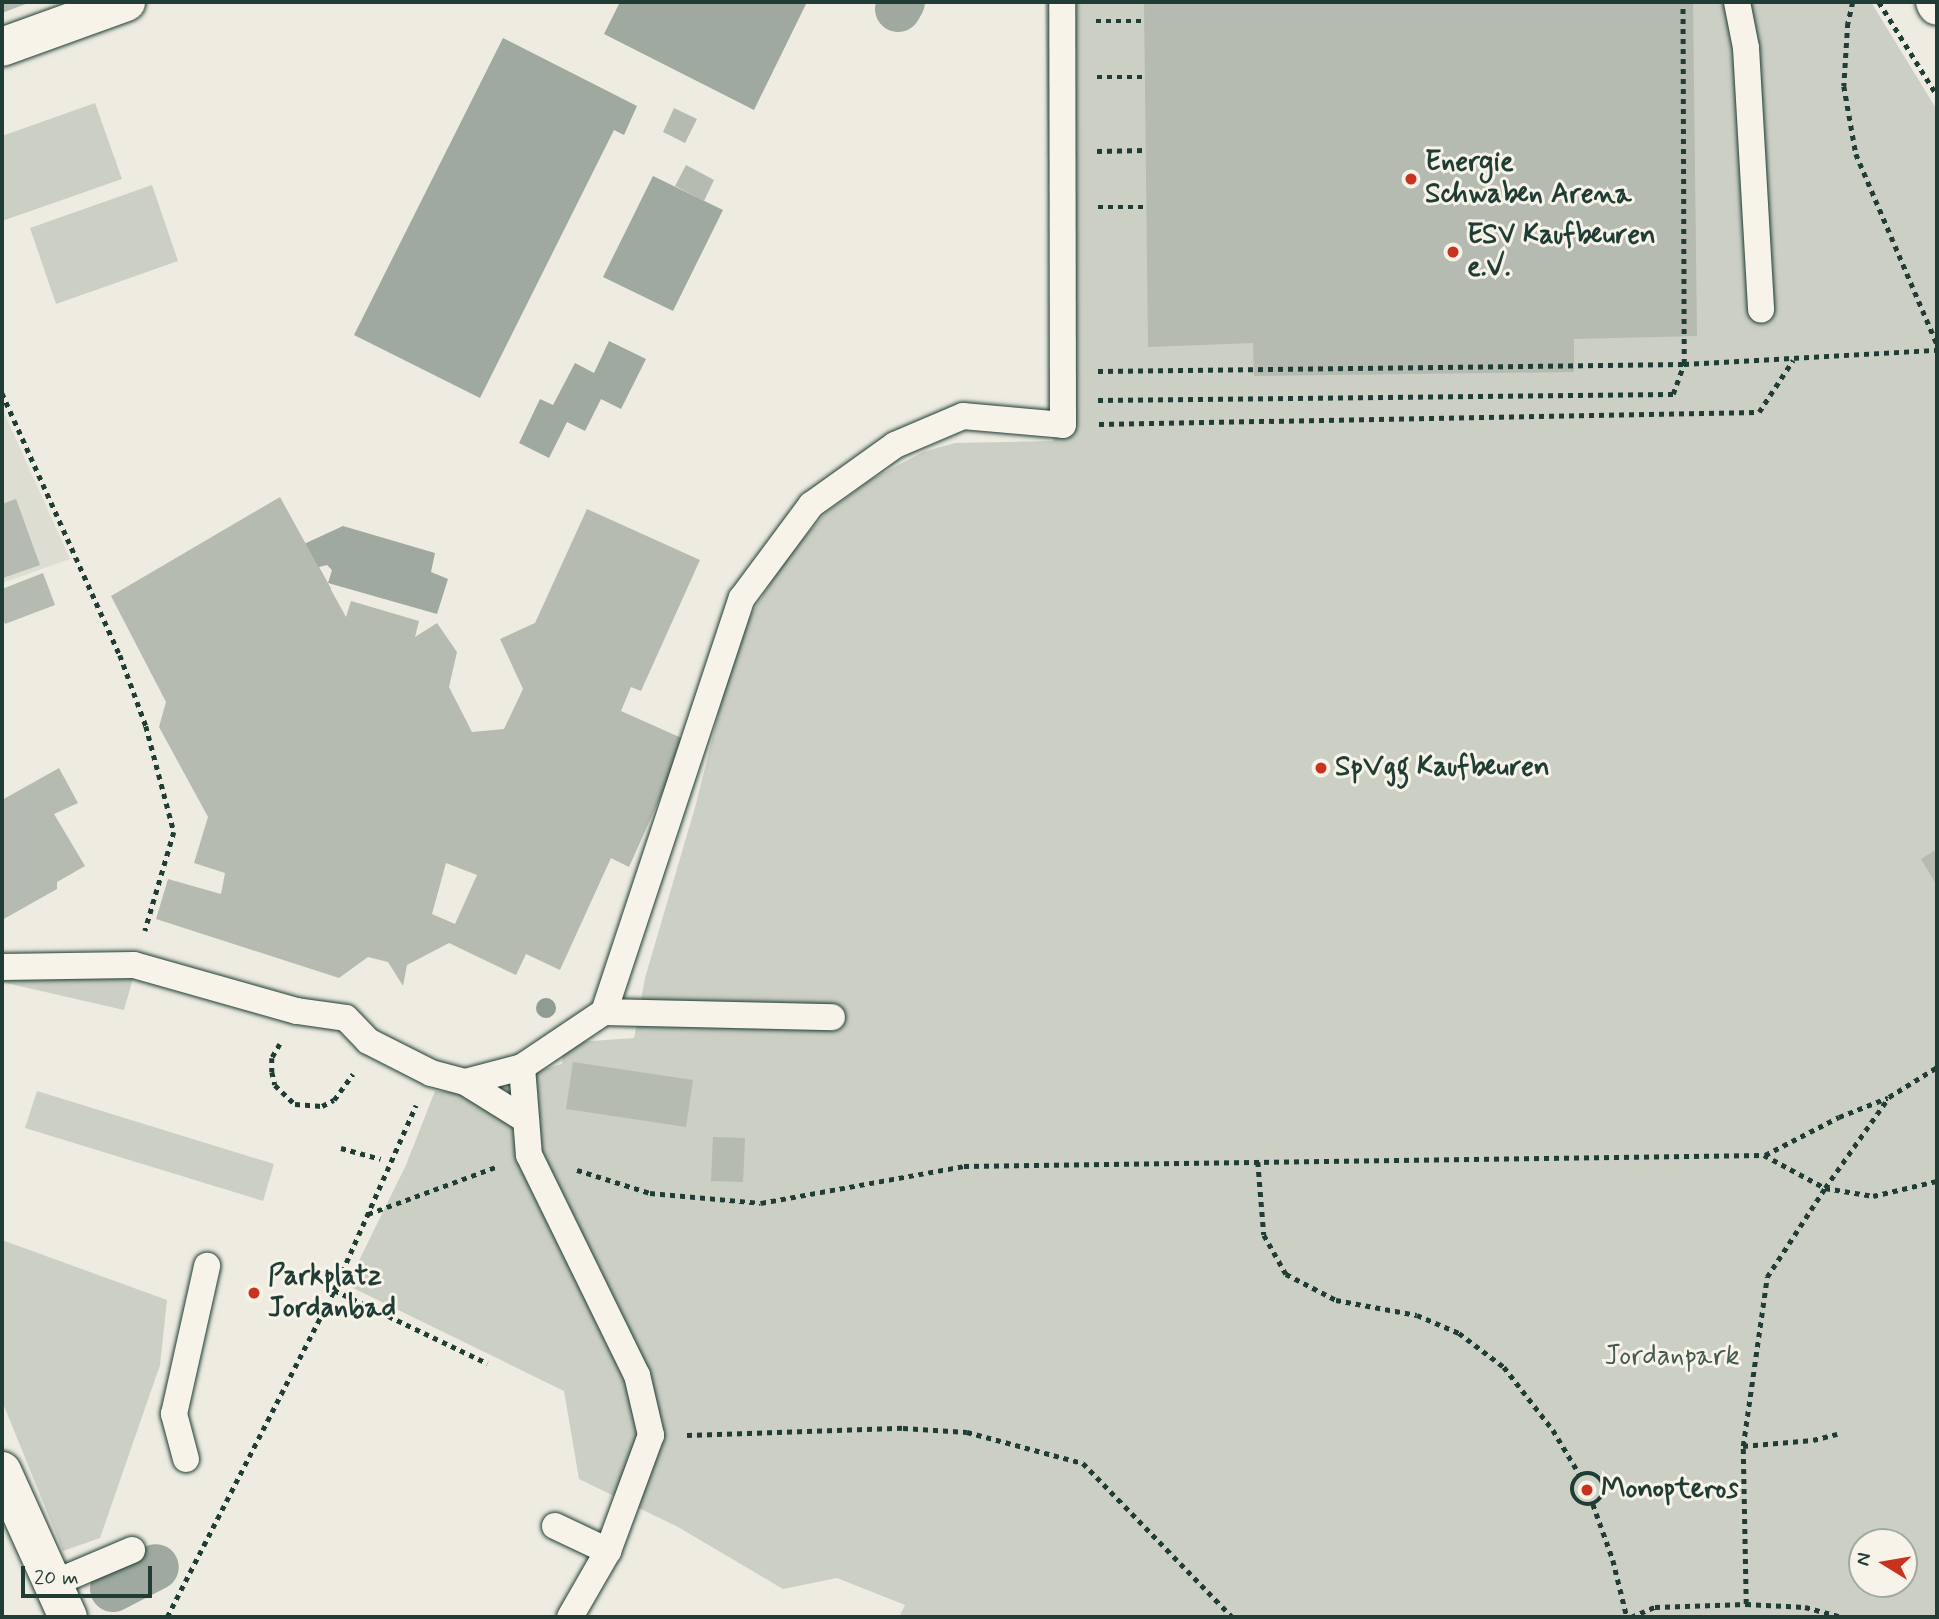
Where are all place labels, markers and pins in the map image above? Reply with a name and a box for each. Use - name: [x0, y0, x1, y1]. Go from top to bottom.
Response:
- place label: Energie Schwaben Arena: [1425, 146, 1625, 212]
- marker: Energie Schwaben Arena: [1403, 171, 1419, 187]
- place label: ESV Kaufbeuren e.V.: [1467, 219, 1659, 285]
- marker: ESV Kaufbeuren e.V.: [1445, 244, 1461, 260]
- place label: SpVgg Kaufbeuren: [1335, 751, 1553, 785]
- marker: SpVgg Kaufbeuren: [1313, 760, 1329, 776]
- place label: Parkplatz Jordanbad: [268, 1260, 396, 1326]
- marker: Parkplatz Jordanbad: [246, 1285, 262, 1301]
- place label: Monopteros: [1601, 1473, 1739, 1507]
- marker: Monopteros: [1579, 1482, 1595, 1498]

